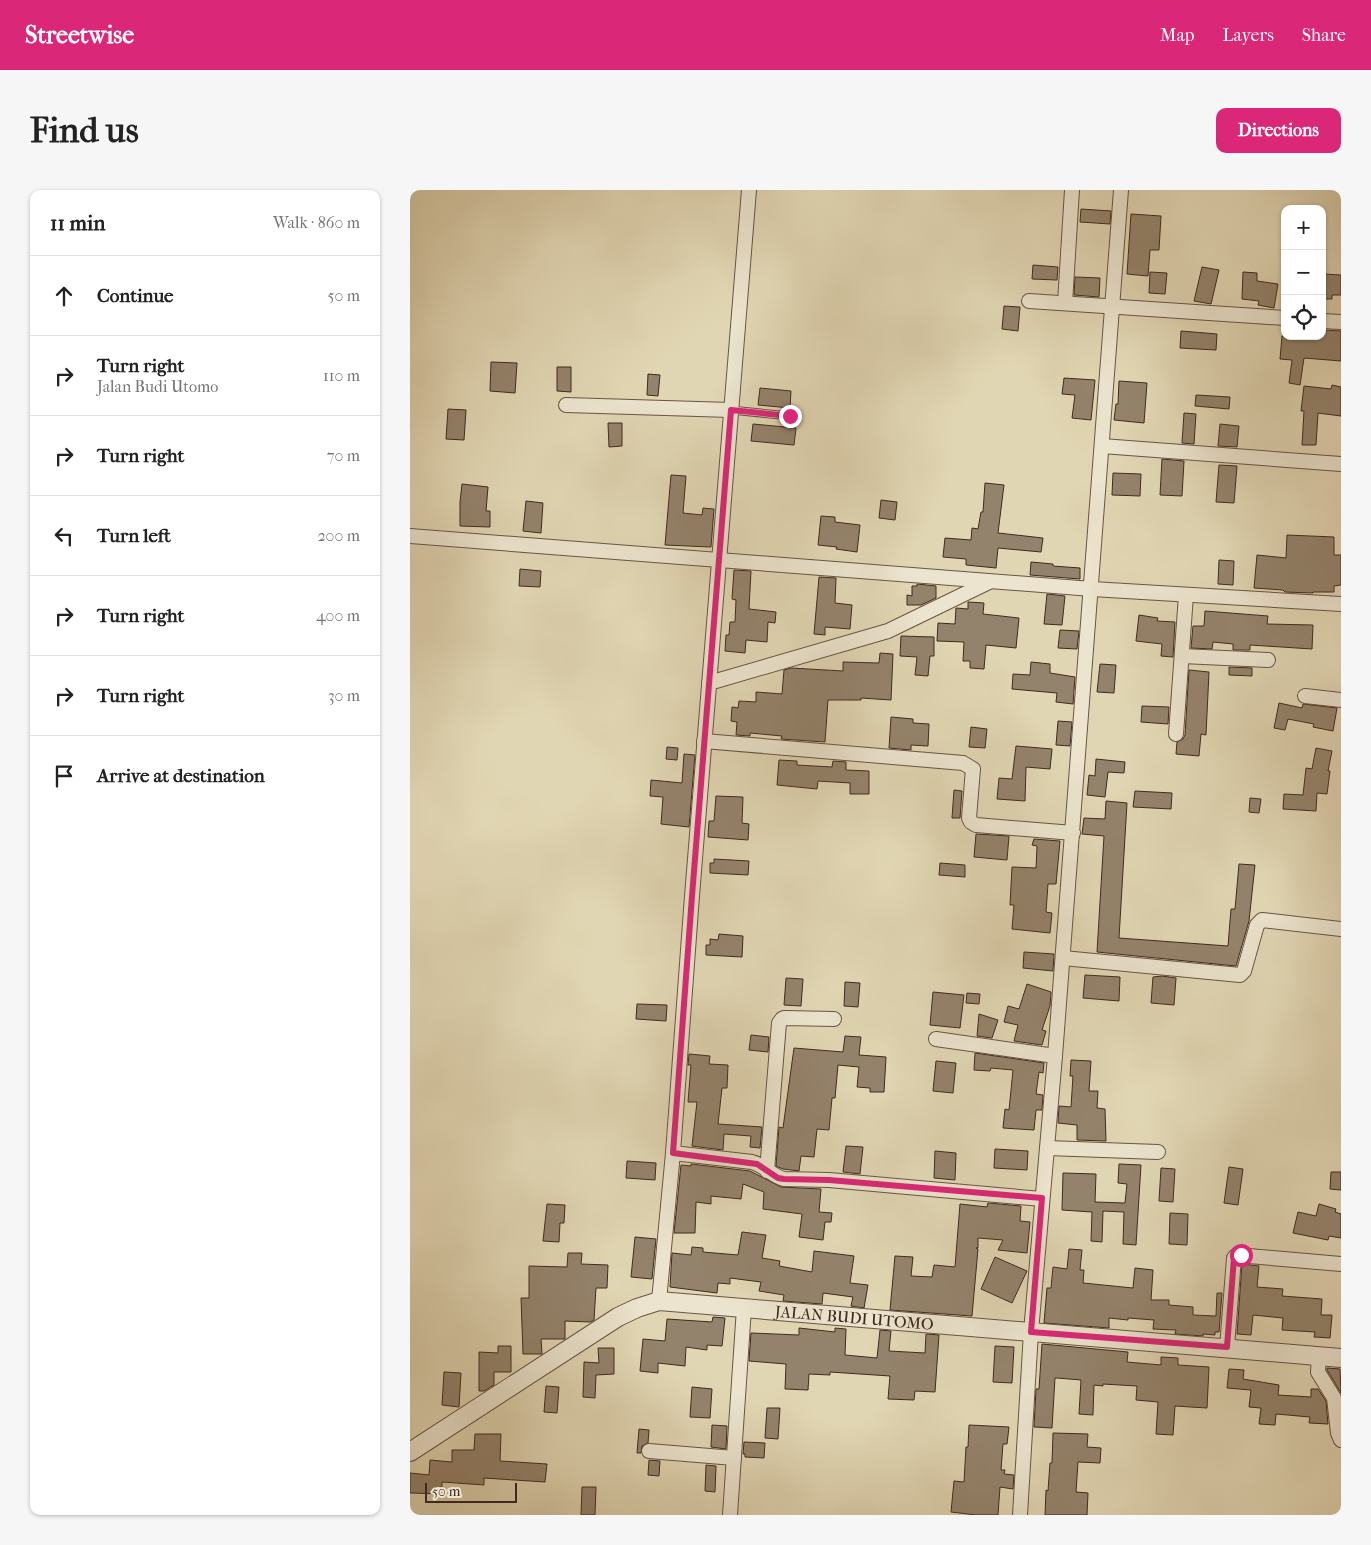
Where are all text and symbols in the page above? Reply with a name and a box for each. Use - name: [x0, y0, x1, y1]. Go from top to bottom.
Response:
- text: Streetwise: [25, 21, 134, 49]
- text: Map: [1160, 25, 1194, 46]
- text: Layers: [1222, 25, 1274, 46]
- text: Share: [1302, 25, 1346, 46]
- button: Directions: [1216, 108, 1341, 153]
- text: Find us: [30, 110, 139, 151]
- map controls: [1281, 205, 1326, 340]
- button: +: [1281, 205, 1326, 250]
- text: 11 min: [50, 211, 105, 235]
- text: Walk · 860 m: [273, 213, 360, 232]
- button: −: [1281, 250, 1326, 295]
- icon: ahead: [50, 282, 78, 310]
- text: Continue: [97, 285, 173, 307]
- text: 50 m: [328, 286, 360, 305]
- button: locate: [1281, 295, 1326, 340]
- text: Turn right: [97, 355, 184, 377]
- icon: right: [50, 362, 78, 390]
- text: 110 m: [323, 366, 360, 385]
- text: Jalan Budi Utomo: [97, 377, 218, 396]
- route end: [779, 405, 802, 428]
- icon: right: [50, 442, 78, 470]
- text: Turn right: [97, 445, 184, 467]
- text: 70 m: [327, 446, 360, 465]
- icon: left: [50, 522, 78, 550]
- text: Turn left: [97, 525, 171, 547]
- text: 200 m: [317, 526, 360, 545]
- icon: right: [50, 602, 78, 630]
- text: Turn right: [97, 605, 184, 627]
- text: 400 m: [316, 606, 360, 625]
- icon: right: [50, 682, 78, 710]
- text: Turn right: [97, 685, 184, 707]
- text: 30 m: [328, 686, 360, 705]
- icon: arrive: [50, 762, 78, 790]
- text: Arrive at destination: [97, 765, 265, 787]
- route start: [1230, 1244, 1253, 1267]
- street label: JALAN BUDI UTOMO: [772, 1302, 934, 1334]
- scale bar: [425, 1480, 518, 1503]
- text: 50 m: [432, 1483, 460, 1500]

